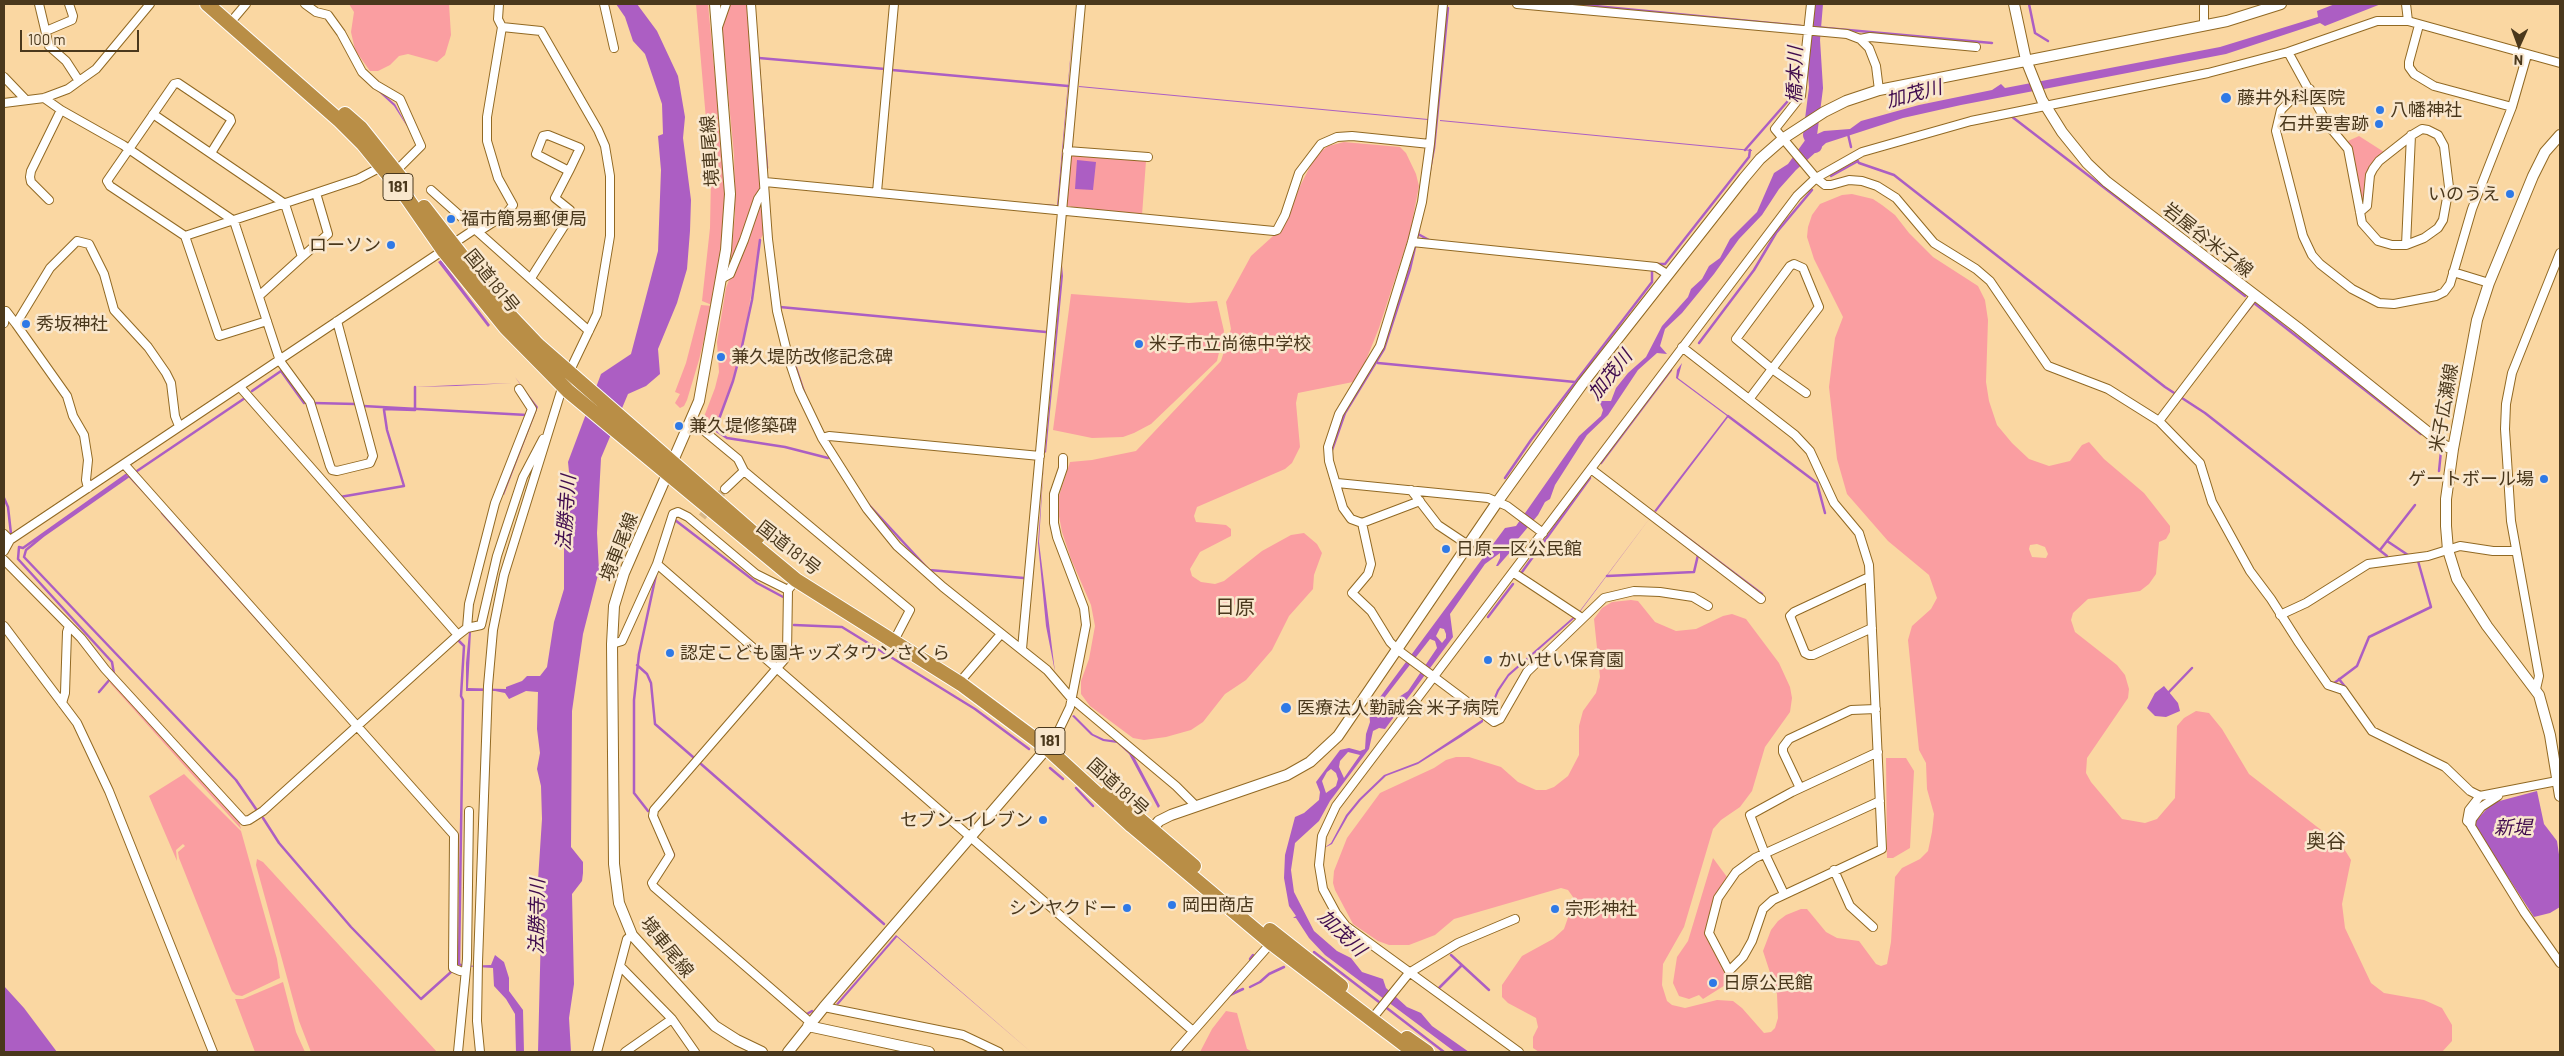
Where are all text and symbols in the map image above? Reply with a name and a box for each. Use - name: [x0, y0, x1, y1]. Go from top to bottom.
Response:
- scale bar: [22, 20, 141, 52]
- north arrow: [2494, 20, 2544, 70]
- text: 100 m: [28, 30, 66, 48]
- water label: 橋本川: [1783, 46, 1807, 104]
- text: N: [2514, 52, 2523, 69]
- water label: 加茂川: [1884, 76, 1944, 112]
- place label: 藤井外科医院: [2237, 87, 2345, 109]
- marker: 藤井外科医院: [2219, 91, 2233, 105]
- place label: 八幡神社: [2390, 99, 2462, 121]
- marker: 八幡神社: [2374, 104, 2386, 116]
- place label: 石井要害跡: [2279, 113, 2369, 135]
- street label: 境車尾線: [697, 114, 723, 188]
- marker: 石井要害跡: [2373, 118, 2385, 130]
- road number: 181: [383, 173, 413, 200]
- place label: いのうえ: [2428, 183, 2500, 205]
- marker: いのうえ: [2504, 188, 2516, 200]
- street label: 岩屋谷米子線: [2159, 198, 2257, 282]
- place label: 福市簡易郵便局: [461, 208, 587, 230]
- marker: 福市簡易郵便局: [445, 213, 457, 225]
- place label: ローソン: [309, 234, 381, 256]
- marker: ローソン: [385, 239, 397, 251]
- street label: 国道181号: [460, 245, 524, 317]
- place label: 秀坂神社: [36, 313, 108, 335]
- marker: 秀坂神社: [20, 318, 32, 330]
- place label: 米子市立尚徳中学校: [1149, 333, 1311, 355]
- marker: 米子市立尚徳中学校: [1133, 338, 1145, 350]
- place label: 兼久堤防改修記念碑: [731, 346, 893, 368]
- water label: 加茂川: [1583, 346, 1637, 404]
- marker: 兼久堤防改修記念碑: [715, 351, 727, 363]
- street label: 米子広瀬線: [2426, 362, 2462, 454]
- place label: 兼久堤修築碑: [689, 415, 797, 437]
- marker: 兼久堤修築碑: [673, 420, 685, 432]
- place label: ゲートボール場: [2408, 468, 2534, 490]
- marker: ゲートボール場: [2538, 473, 2550, 485]
- water label: 法勝寺川: [552, 474, 580, 552]
- street label: 境車尾線: [596, 510, 642, 584]
- street label: 国道181号: [753, 516, 825, 580]
- place label: 日原一区公民館: [1456, 538, 1582, 560]
- marker: 日原一区公民館: [1440, 543, 1452, 555]
- district label: 日原: [1215, 595, 1255, 619]
- place label: 認定こども園キッズタウンさくら: [680, 642, 950, 664]
- marker: 認定こども園キッズタウンさくら: [664, 647, 676, 659]
- place label: かいせい保育園: [1498, 649, 1624, 671]
- marker: かいせい保育園: [1482, 654, 1494, 666]
- place label: 医療法人勤誠会 米子病院: [1297, 697, 1499, 719]
- marker: 医療法人勤誠会 米子病院: [1279, 701, 1293, 715]
- road number: 181: [1035, 728, 1065, 754]
- street label: 国道181号: [1083, 754, 1153, 820]
- place label: セブン-イレブン: [900, 809, 1033, 831]
- marker: セブン-イレブン: [1037, 814, 1049, 826]
- water label: 新堤: [2494, 817, 2532, 839]
- district label: 奥谷: [2306, 829, 2346, 853]
- water label: 法勝寺川: [525, 879, 549, 955]
- place label: 岡田商店: [1182, 894, 1254, 916]
- place label: シンヤクドー: [1009, 897, 1117, 919]
- place label: 宗形神社: [1565, 898, 1637, 920]
- marker: 岡田商店: [1166, 899, 1178, 911]
- marker: シンヤクドー: [1121, 902, 1133, 914]
- marker: 宗形神社: [1549, 903, 1561, 915]
- water label: 加茂川: [1314, 905, 1370, 961]
- street label: 境車尾線: [636, 912, 698, 982]
- place label: 日原公民館: [1723, 972, 1813, 994]
- marker: 日原公民館: [1707, 977, 1719, 989]

